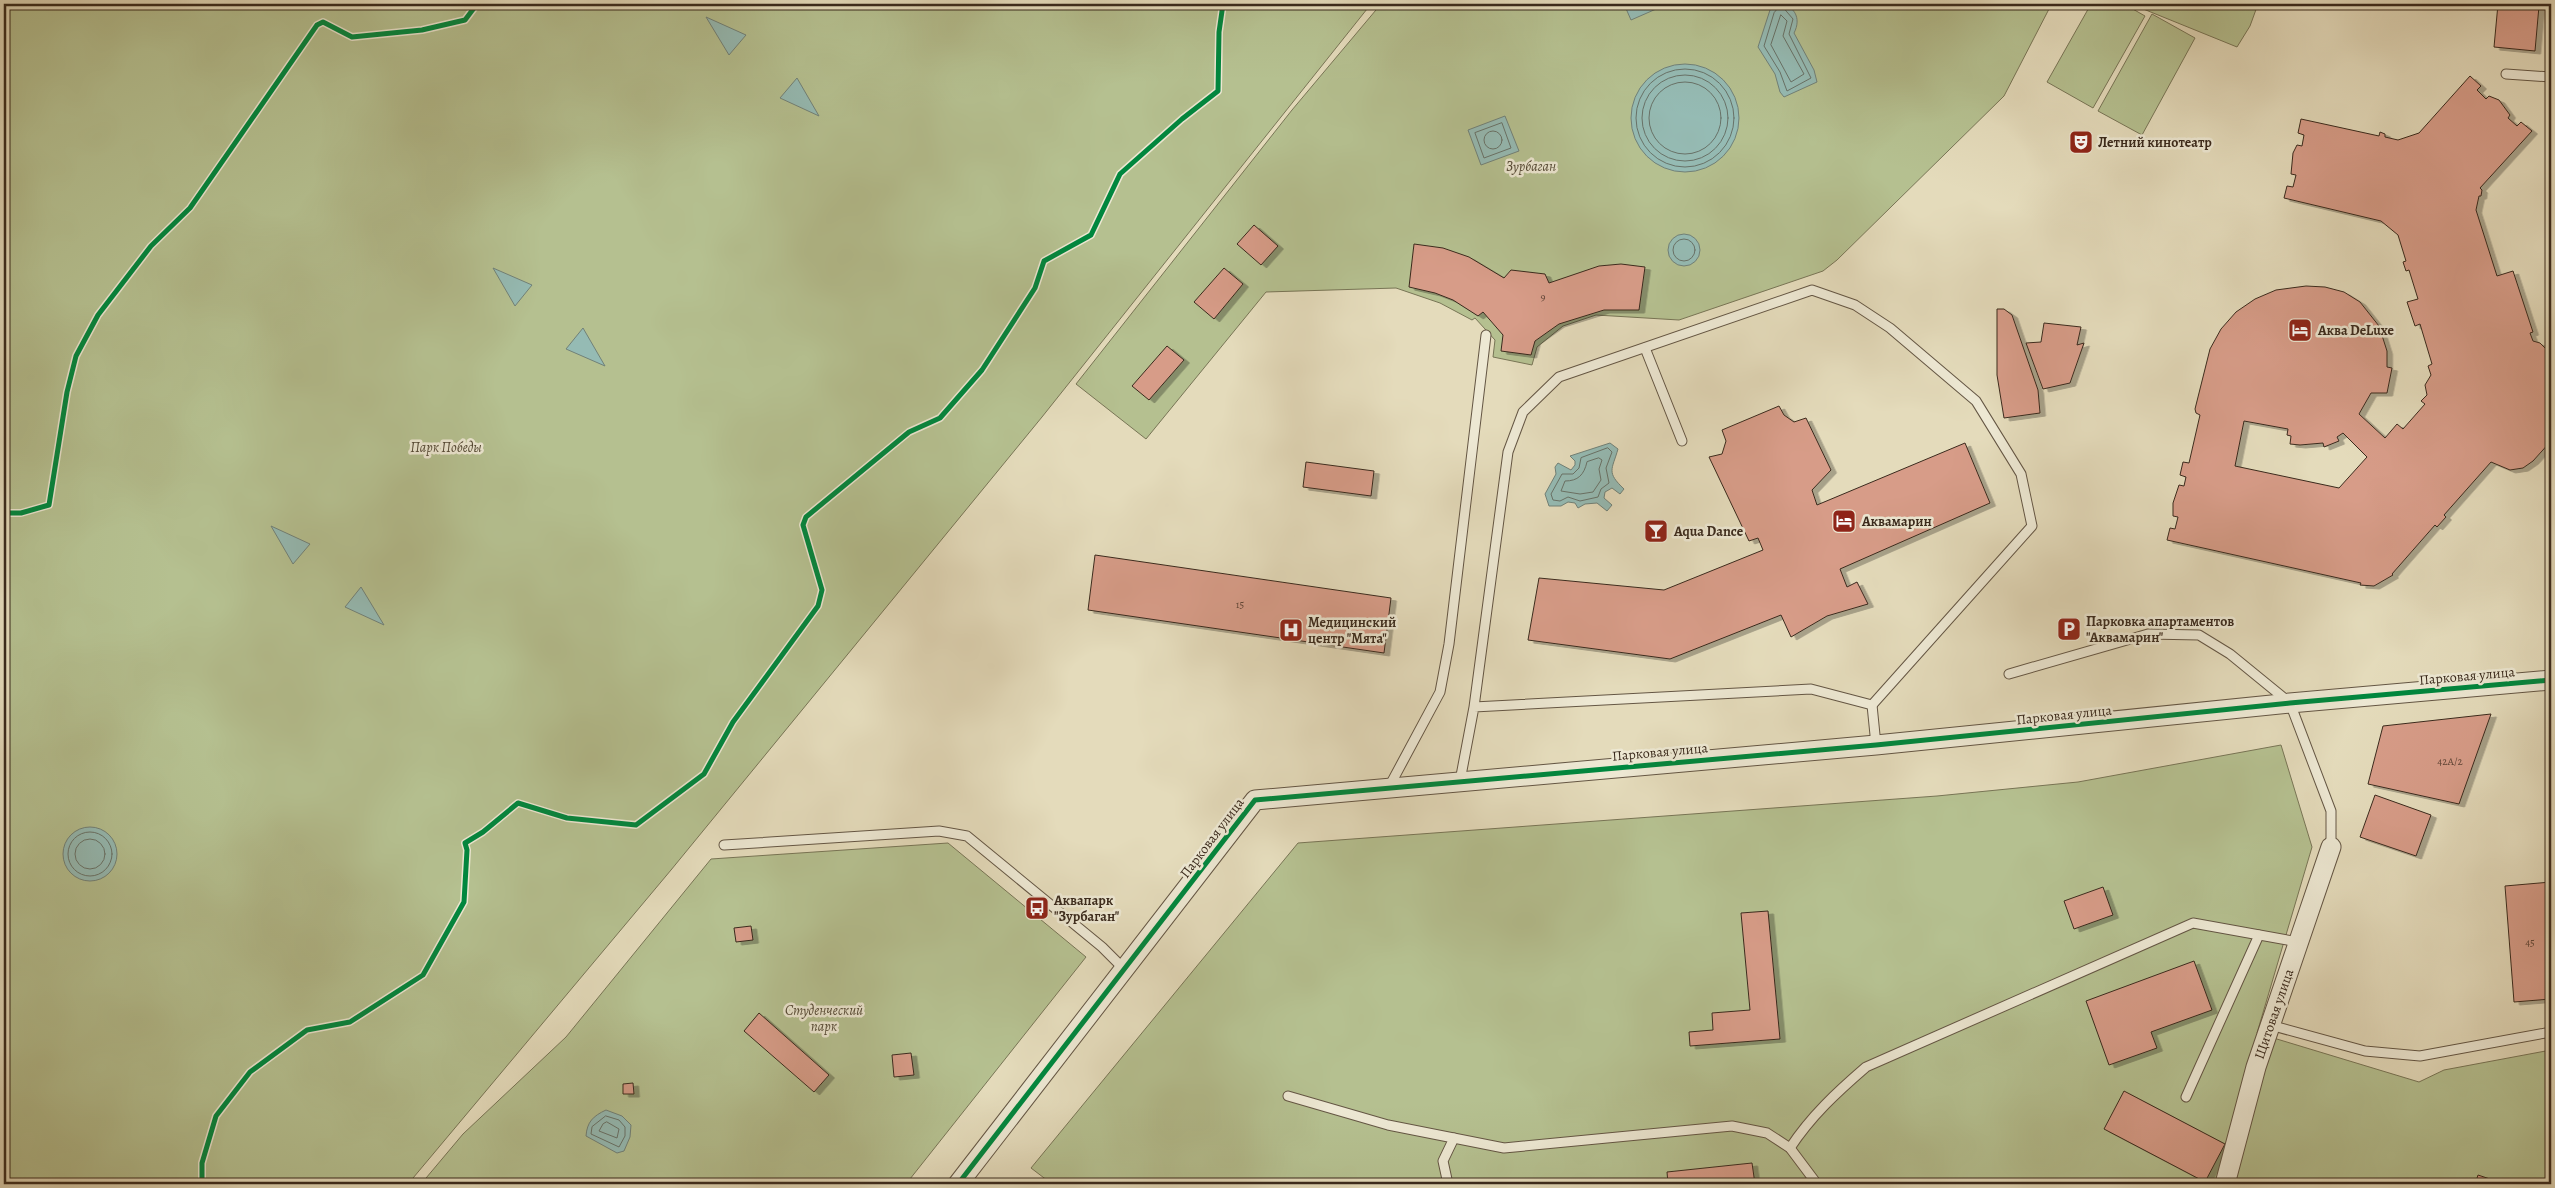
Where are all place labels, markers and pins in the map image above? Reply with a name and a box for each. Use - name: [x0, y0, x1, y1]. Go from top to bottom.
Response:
- theatre icon: Летний кинотеатр: [2068, 129, 2094, 155]
- place label: Летний кинотеатр: [2098, 133, 2212, 152]
- hotel icon: Аква DeLuxe: [2287, 317, 2313, 343]
- place label: Аква DeLuxe: [2317, 321, 2395, 340]
- hotel icon: Аквамарин: [1831, 508, 1857, 534]
- place label: Аквамарин: [1861, 512, 1932, 531]
- bar icon: Aqua Dance: [1643, 518, 1669, 544]
- place label: Aqua Dance: [1673, 522, 1744, 541]
- place label: Парковка апартаментов "Аквамарин": [2086, 612, 2234, 647]
- place label: Медицинский центр "Мята": [1308, 613, 1396, 648]
- parking icon: Парковка апартаментов "Аквамарин": [2056, 616, 2082, 642]
- hospital icon: Медицинский центр "Мята": [1278, 617, 1304, 643]
- place label: Аквапарк "Зурбаган": [1053, 891, 1120, 926]
- bus stop icon: Аквапарк "Зурбаган": [1024, 895, 1050, 921]

